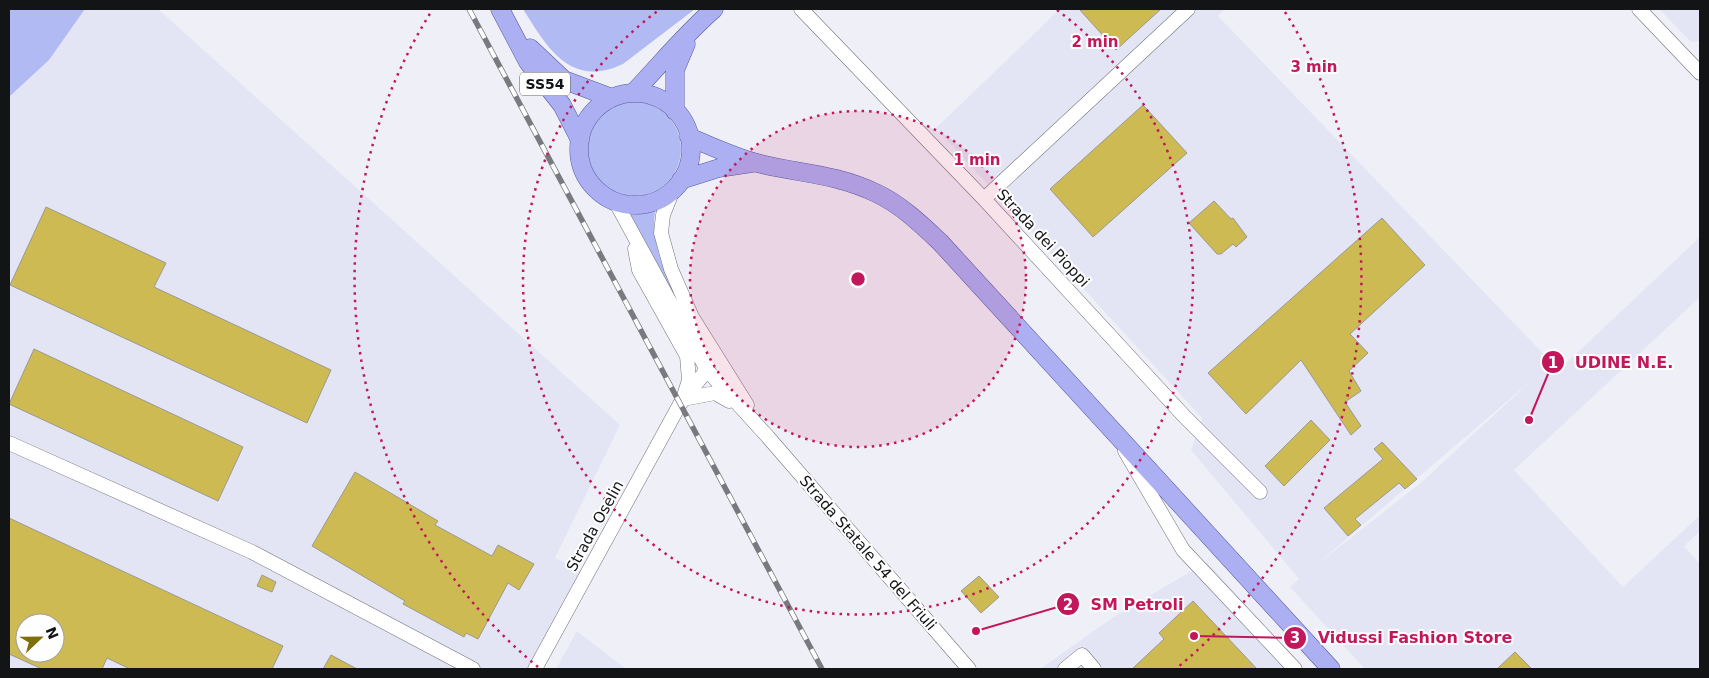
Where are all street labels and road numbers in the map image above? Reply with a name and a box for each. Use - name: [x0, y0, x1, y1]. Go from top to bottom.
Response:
- road number: SS54: [520, 72, 570, 96]
- street label: Strada dei Pioppi: [993, 185, 1093, 291]
- street label: Strada Statale 54 del Friuli: [796, 472, 940, 634]
- street label: Strada Oselin: [563, 477, 627, 575]

